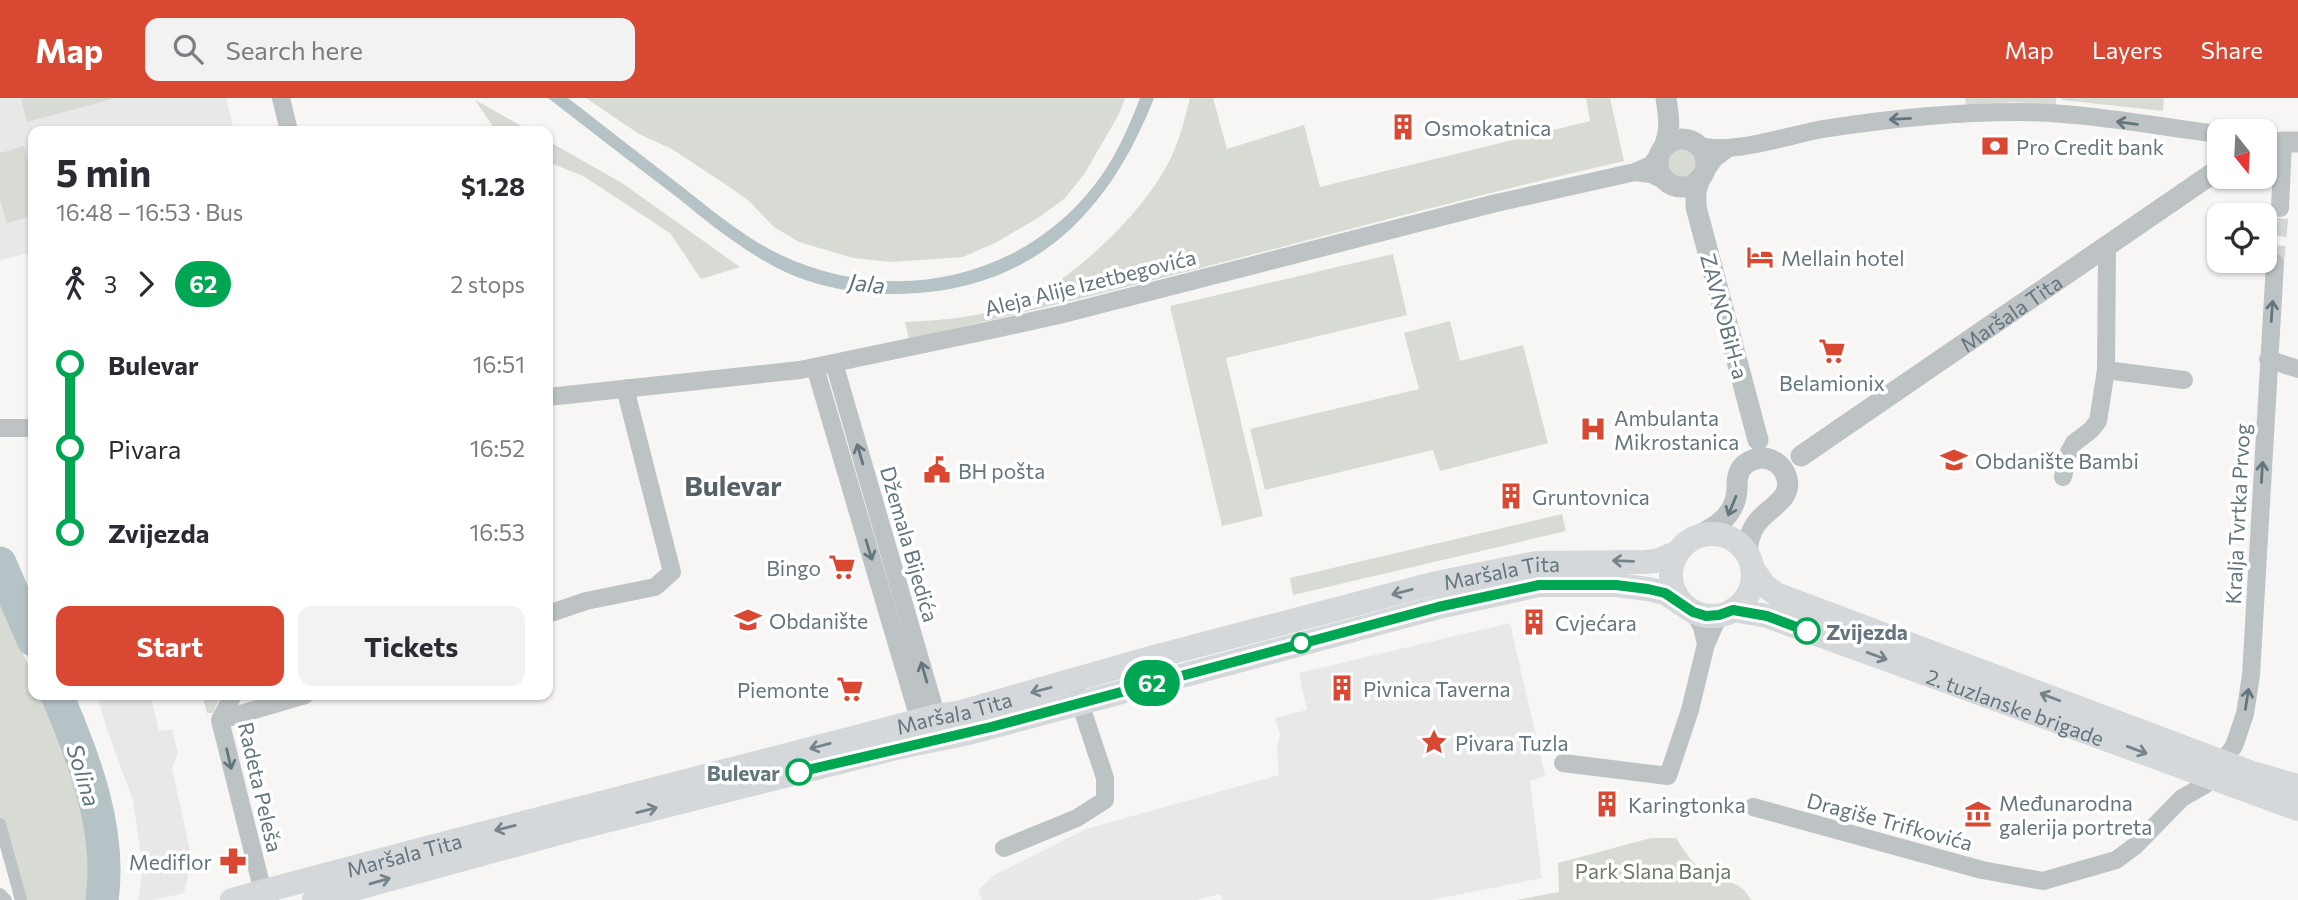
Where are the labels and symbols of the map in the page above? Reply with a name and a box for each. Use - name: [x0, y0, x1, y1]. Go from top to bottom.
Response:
- building icon: Osmokatnica: [1388, 112, 1418, 142]
- one-way arrow: [1889, 112, 1912, 125]
- place label: Osmokatnica: [1424, 115, 1551, 140]
- one-way arrow: [2116, 116, 2139, 129]
- north arrow: [2207, 119, 2277, 189]
- bank icon: Pro Credit bank: [1980, 131, 2010, 161]
- place label: Pro Credit bank: [2016, 134, 2164, 159]
- hotel icon: Mellain hotel: [1745, 242, 1775, 272]
- street label: Aleja Alije Izetbegovića: [982, 244, 1198, 320]
- place label: Mellain hotel: [1781, 245, 1905, 270]
- street label: ZAVNOBiH-a: [1696, 250, 1754, 382]
- water label: Jala: [845, 267, 887, 299]
- street label: Maršala Tita: [1955, 268, 2066, 356]
- one-way arrow: [2265, 300, 2278, 323]
- supermarket icon: Belamionix: [1817, 336, 1847, 366]
- place label: Belamionix: [1779, 370, 1885, 395]
- place label: Ambulanta Mikrostanica: [1614, 405, 1739, 454]
- hospital icon: Ambulanta Mikrostanica: [1578, 414, 1608, 444]
- street label: Kralja Tvrtka Prvog: [2220, 423, 2254, 605]
- one-way arrow: [852, 443, 865, 465]
- school or university icon: Obdanište Bambi: [1939, 445, 1969, 475]
- place label: Obdanište Bambi: [1975, 448, 2139, 473]
- public building icon: BH pošta: [922, 455, 952, 485]
- place label: BH pošta: [958, 458, 1045, 483]
- one-way arrow: [2256, 461, 2269, 483]
- street label: Džemala Bijedića: [876, 463, 944, 625]
- district label: Bulevar: [684, 468, 782, 502]
- building icon: Gruntovnica: [1496, 481, 1526, 511]
- place label: Gruntovnica: [1532, 484, 1650, 509]
- one-way arrow: [1724, 495, 1737, 516]
- one-way arrow: [863, 539, 876, 561]
- street label: Maršala Tita: [1441, 550, 1560, 594]
- supermarket icon: Bingo: [827, 552, 857, 582]
- one-way arrow: [1611, 554, 1634, 568]
- place label: Bingo: [766, 555, 821, 580]
- one-way arrow: [1391, 586, 1414, 599]
- school or university icon: Obdanište: [733, 605, 763, 635]
- building icon: Cvjećara: [1519, 607, 1549, 637]
- place label: Obdanište: [769, 608, 868, 633]
- place label: Cvjećara: [1555, 610, 1637, 635]
- marker: Zvijezda: [1794, 618, 1820, 644]
- place label: Zvijezda: [1826, 619, 1908, 644]
- unlabelled marker: [1291, 633, 1311, 653]
- one-way arrow: [1866, 651, 1888, 663]
- line badge: 62: [1120, 660, 1184, 706]
- one-way arrow: [916, 661, 929, 683]
- street label: 2. tuzlanske brigade: [1923, 663, 2108, 750]
- building icon: Pivnica Taverna: [1327, 673, 1357, 703]
- supermarket icon: Piemonte: [835, 674, 865, 704]
- place label: Pivnica Taverna: [1363, 676, 1510, 701]
- place label: Piemonte: [737, 677, 829, 702]
- one-way arrow: [1030, 684, 1052, 697]
- street label: Maršala Tita: [893, 686, 1015, 738]
- one-way arrow: [2241, 688, 2254, 710]
- one-way arrow: [2039, 689, 2061, 702]
- street label: Radeta Peleša: [234, 720, 288, 854]
- place icon: Pivara Tuzla: [1419, 727, 1449, 757]
- place label: Pivara Tuzla: [1455, 730, 1569, 755]
- water label: Solina: [61, 740, 107, 810]
- one-way arrow: [810, 740, 832, 753]
- one-way arrow: [2125, 745, 2147, 757]
- one-way arrow: [223, 747, 236, 769]
- marker: Bulevar: [786, 759, 812, 785]
- place label: Bulevar: [707, 760, 780, 785]
- street label: Dragiše Trifkovića: [1804, 787, 1976, 855]
- building icon: Karingtonka: [1592, 789, 1622, 819]
- place label: Međunarodna galerija portreta: [1999, 790, 2152, 839]
- place label: Karingtonka: [1628, 792, 1746, 817]
- museum icon: Međunarodna galerija portreta: [1963, 799, 1993, 829]
- one-way arrow: [635, 803, 658, 816]
- one-way arrow: [494, 822, 517, 835]
- street label: Maršala Tita: [344, 827, 464, 881]
- pharmacy icon: Mediflor: [218, 846, 248, 876]
- place label: Mediflor: [129, 849, 212, 874]
- park label: Park Slana Banja: [1575, 858, 1731, 883]
- one-way arrow: [369, 874, 391, 887]

